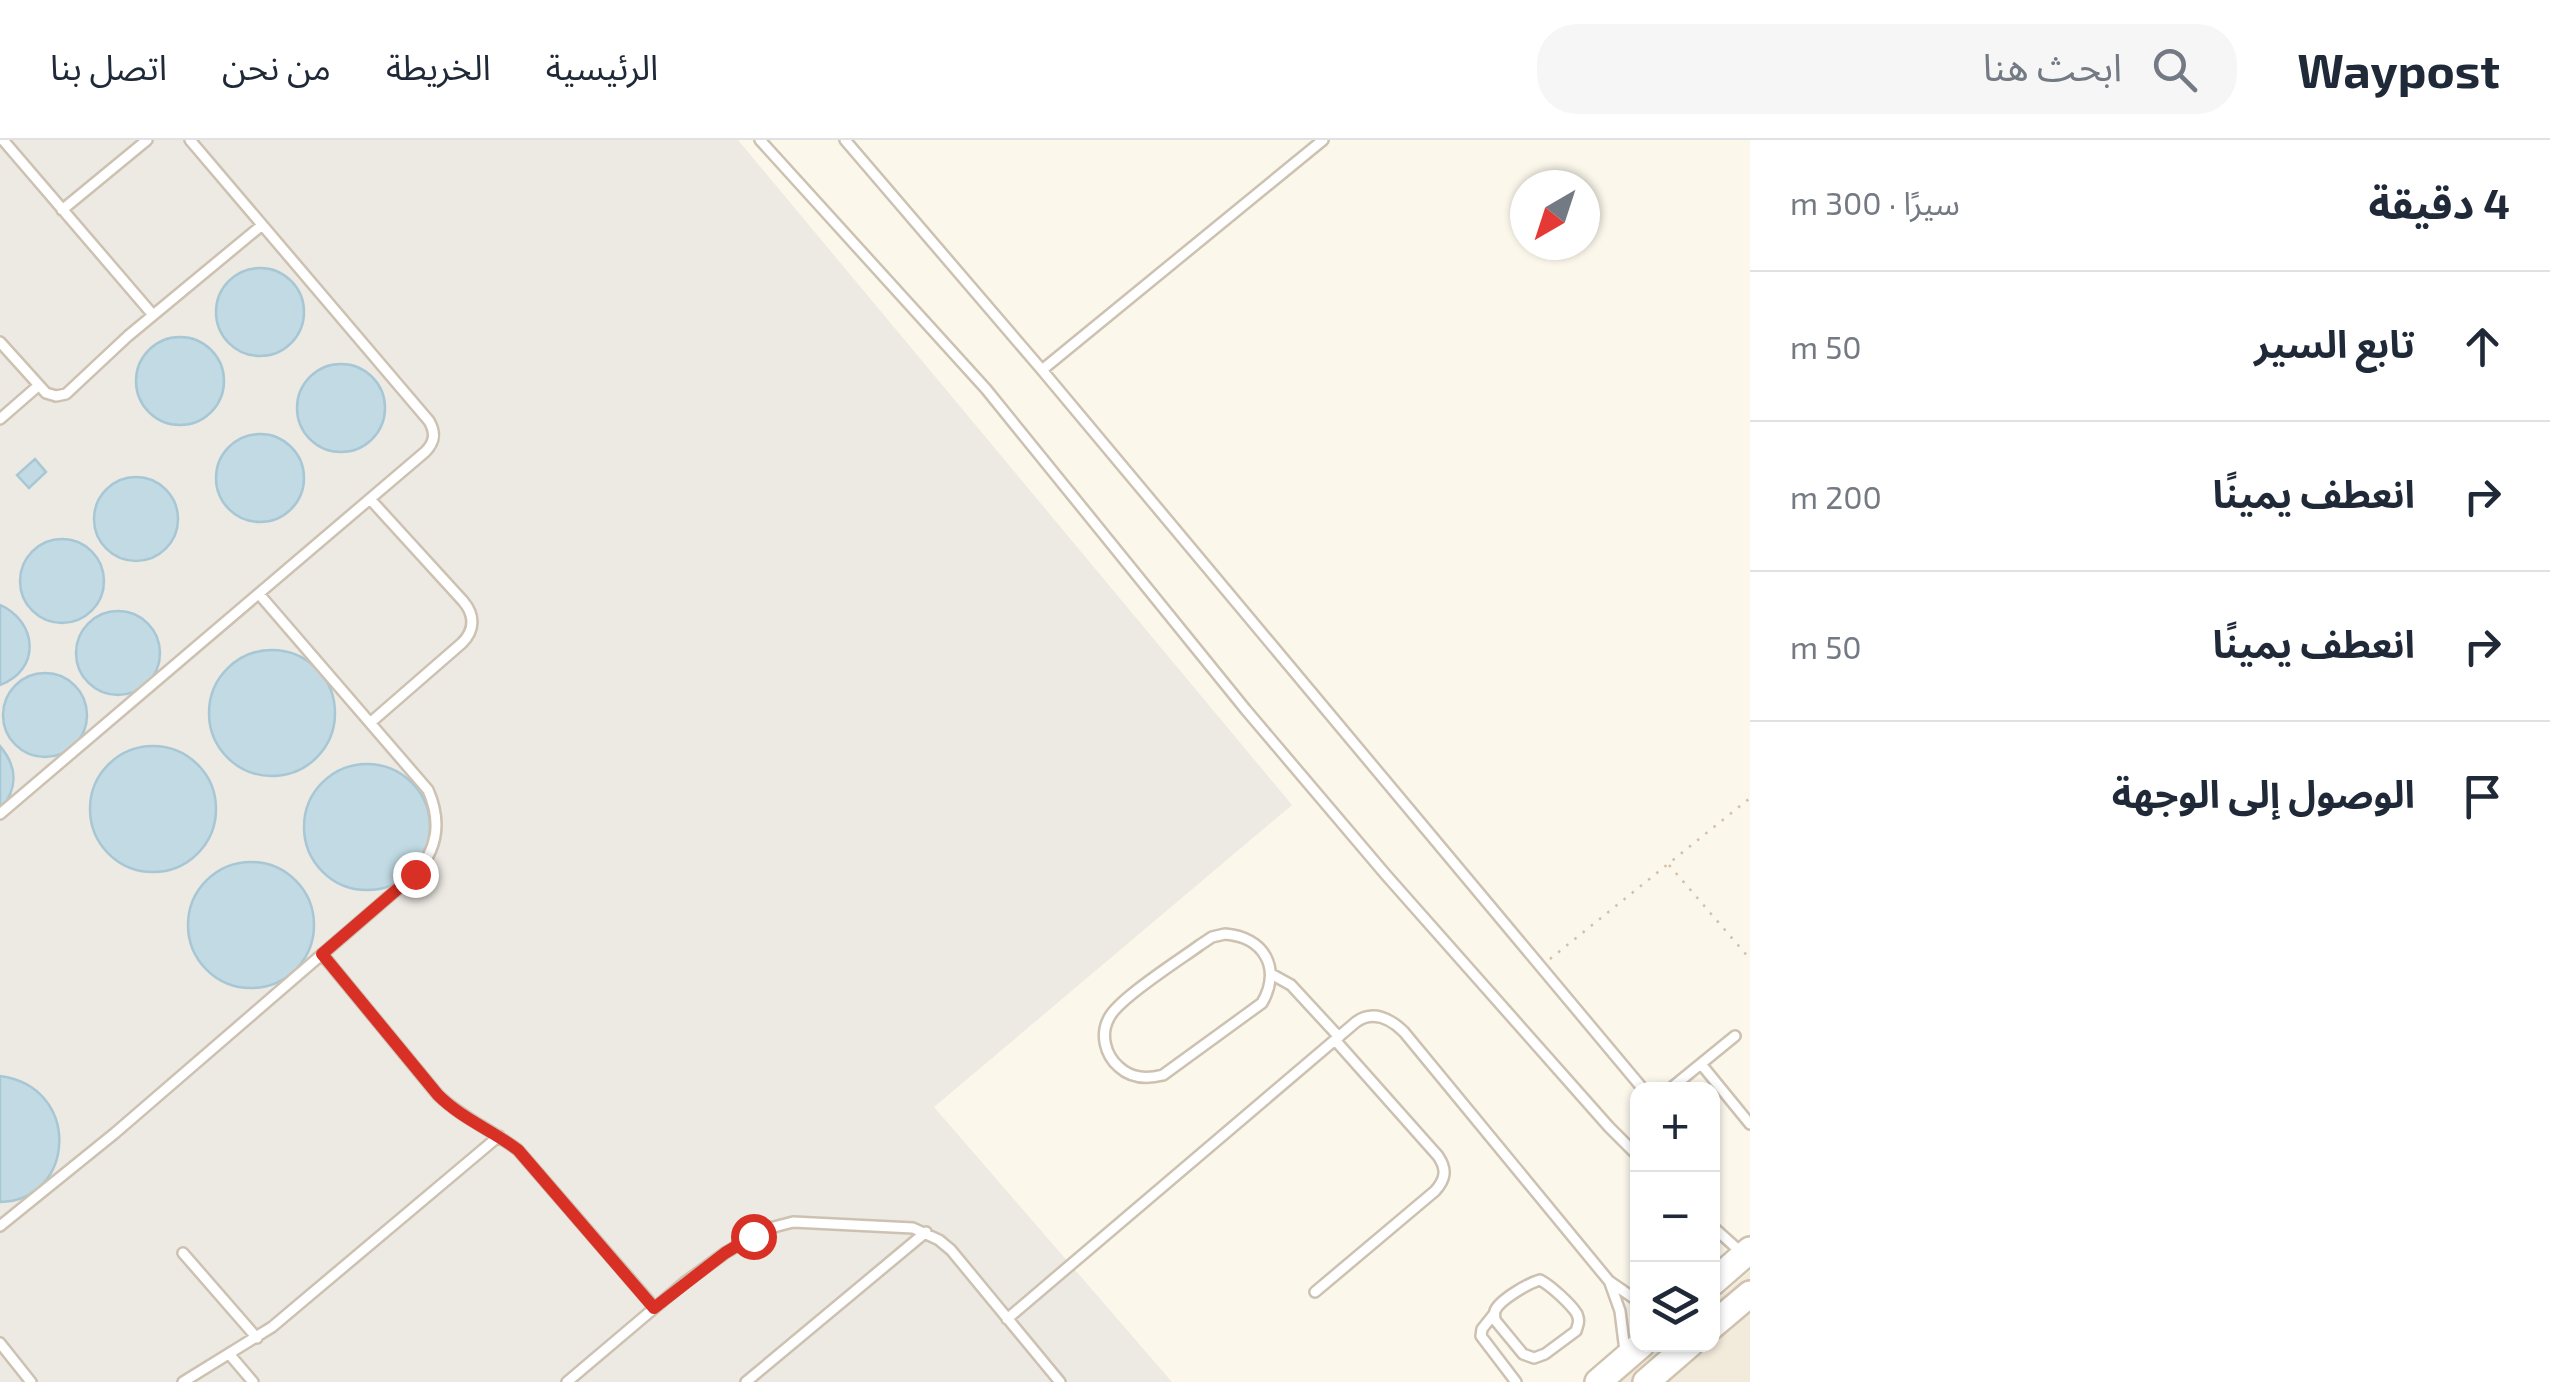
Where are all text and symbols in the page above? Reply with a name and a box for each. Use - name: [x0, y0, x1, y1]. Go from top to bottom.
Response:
- search box: [1537, 24, 2237, 114]
- text: Waypost: [2297, 40, 2500, 98]
- icon: search: [2147, 42, 2202, 97]
- text: ابحث هنا: [1983, 43, 2122, 89]
- text: اتصل بنا: [50, 45, 167, 87]
- text: من نحن: [222, 45, 331, 87]
- text: الخريطة: [386, 45, 491, 87]
- text: الرئيسية: [546, 45, 658, 87]
- north arrow: [1510, 170, 1600, 260]
- text: 4 دقيقة: [2368, 177, 2510, 227]
- text: سيرًا · 300 m: [1790, 183, 1960, 221]
- icon: ahead: [2455, 319, 2510, 374]
- text: تابع السير: [2254, 320, 2415, 366]
- text: 50 m: [1790, 327, 1862, 365]
- icon: right: [2455, 469, 2510, 524]
- text: انعطف يمينًا: [2212, 470, 2415, 516]
- text: 200 m: [1790, 477, 1882, 515]
- icon: right: [2455, 619, 2510, 674]
- text: انعطف يمينًا: [2212, 620, 2415, 666]
- text: 50 m: [1790, 627, 1862, 665]
- icon: arrive: [2455, 769, 2510, 824]
- text: الوصول إلى الوجهة: [2112, 770, 2415, 816]
- route end: [393, 852, 439, 898]
- map controls: [1630, 1082, 1720, 1352]
- button: +: [1630, 1082, 1720, 1172]
- button: −: [1630, 1172, 1720, 1262]
- route start: [731, 1214, 777, 1260]
- button: layers: [1630, 1262, 1720, 1352]

